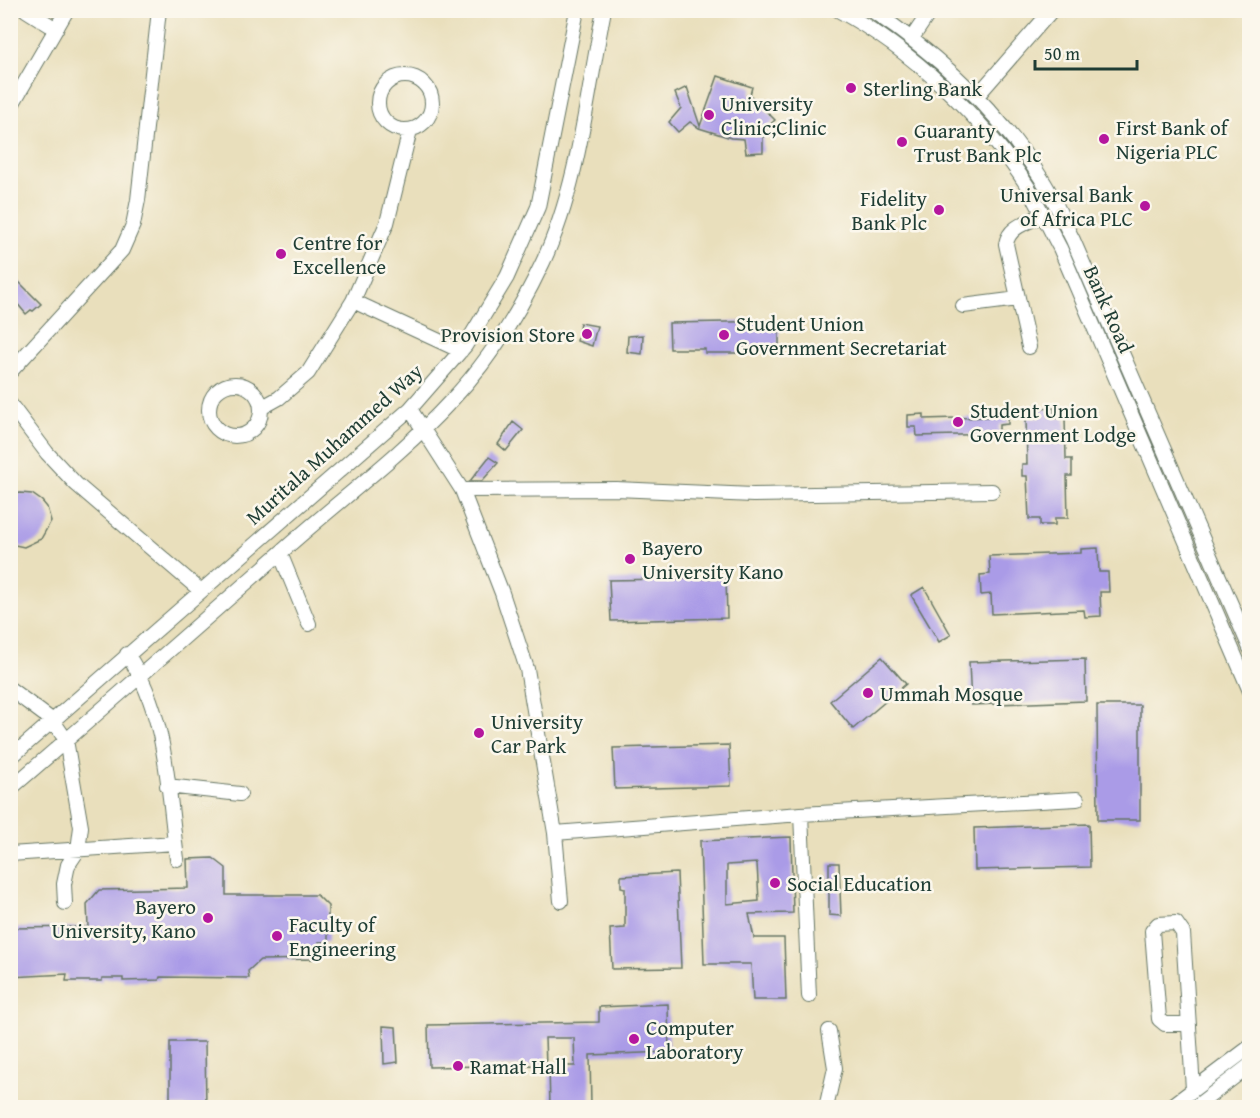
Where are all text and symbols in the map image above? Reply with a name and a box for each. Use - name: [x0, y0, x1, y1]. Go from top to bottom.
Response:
- scale bar: [1035, 33, 1137, 71]
- text: 50 m: [1044, 40, 1080, 67]
- place label: Sterling Bank: [863, 73, 982, 104]
- marker: Sterling Bank: [844, 81, 858, 95]
- place label: University Clinic;Clinic: [721, 88, 827, 143]
- marker: University Clinic;Clinic: [702, 108, 716, 122]
- place label: First Bank of Nigeria PLC: [1116, 112, 1230, 167]
- place label: Guaranty Trust Bank Plc: [914, 115, 1042, 170]
- marker: First Bank of Nigeria PLC: [1097, 132, 1111, 146]
- marker: Guaranty Trust Bank Plc: [895, 135, 909, 149]
- place label: Universal Bank of Africa PLC: [1000, 179, 1133, 234]
- place label: Fidelity Bank Plc: [852, 183, 928, 238]
- marker: Universal Bank of Africa PLC: [1138, 199, 1152, 213]
- marker: Fidelity Bank Plc: [932, 203, 946, 217]
- place label: Centre for Excellence: [293, 227, 386, 282]
- marker: Centre for Excellence: [274, 247, 288, 261]
- street label: Bank Road: [1076, 260, 1142, 358]
- place label: Student Union Government Secretariat: [736, 308, 947, 363]
- place label: Provision Store: [441, 319, 575, 350]
- marker: Provision Store: [580, 327, 594, 341]
- marker: Student Union Government Secretariat: [717, 328, 731, 342]
- street label: Muritala Muhammed Way: [239, 356, 430, 532]
- place label: Student Union Government Lodge: [970, 395, 1136, 450]
- marker: Student Union Government Lodge: [951, 415, 965, 429]
- place label: Bayero University Kano: [642, 532, 784, 587]
- marker: Bayero University Kano: [623, 552, 637, 566]
- place label: Ummah Mosque: [880, 678, 1023, 709]
- marker: Ummah Mosque: [861, 686, 875, 700]
- place label: University Car Park: [491, 706, 584, 761]
- marker: University Car Park: [472, 726, 486, 740]
- place label: Social Education: [787, 868, 932, 899]
- marker: Social Education: [768, 876, 782, 890]
- place label: Bayero University, Kano: [51, 891, 196, 946]
- place label: Faculty of Engineering: [289, 909, 397, 964]
- marker: Bayero University, Kano: [201, 911, 215, 925]
- marker: Faculty of Engineering: [270, 929, 284, 943]
- place label: Computer Laboratory: [646, 1012, 744, 1067]
- marker: Computer Laboratory: [627, 1032, 641, 1046]
- place label: Ramat Hall: [470, 1051, 567, 1082]
- marker: Ramat Hall: [451, 1059, 465, 1073]

